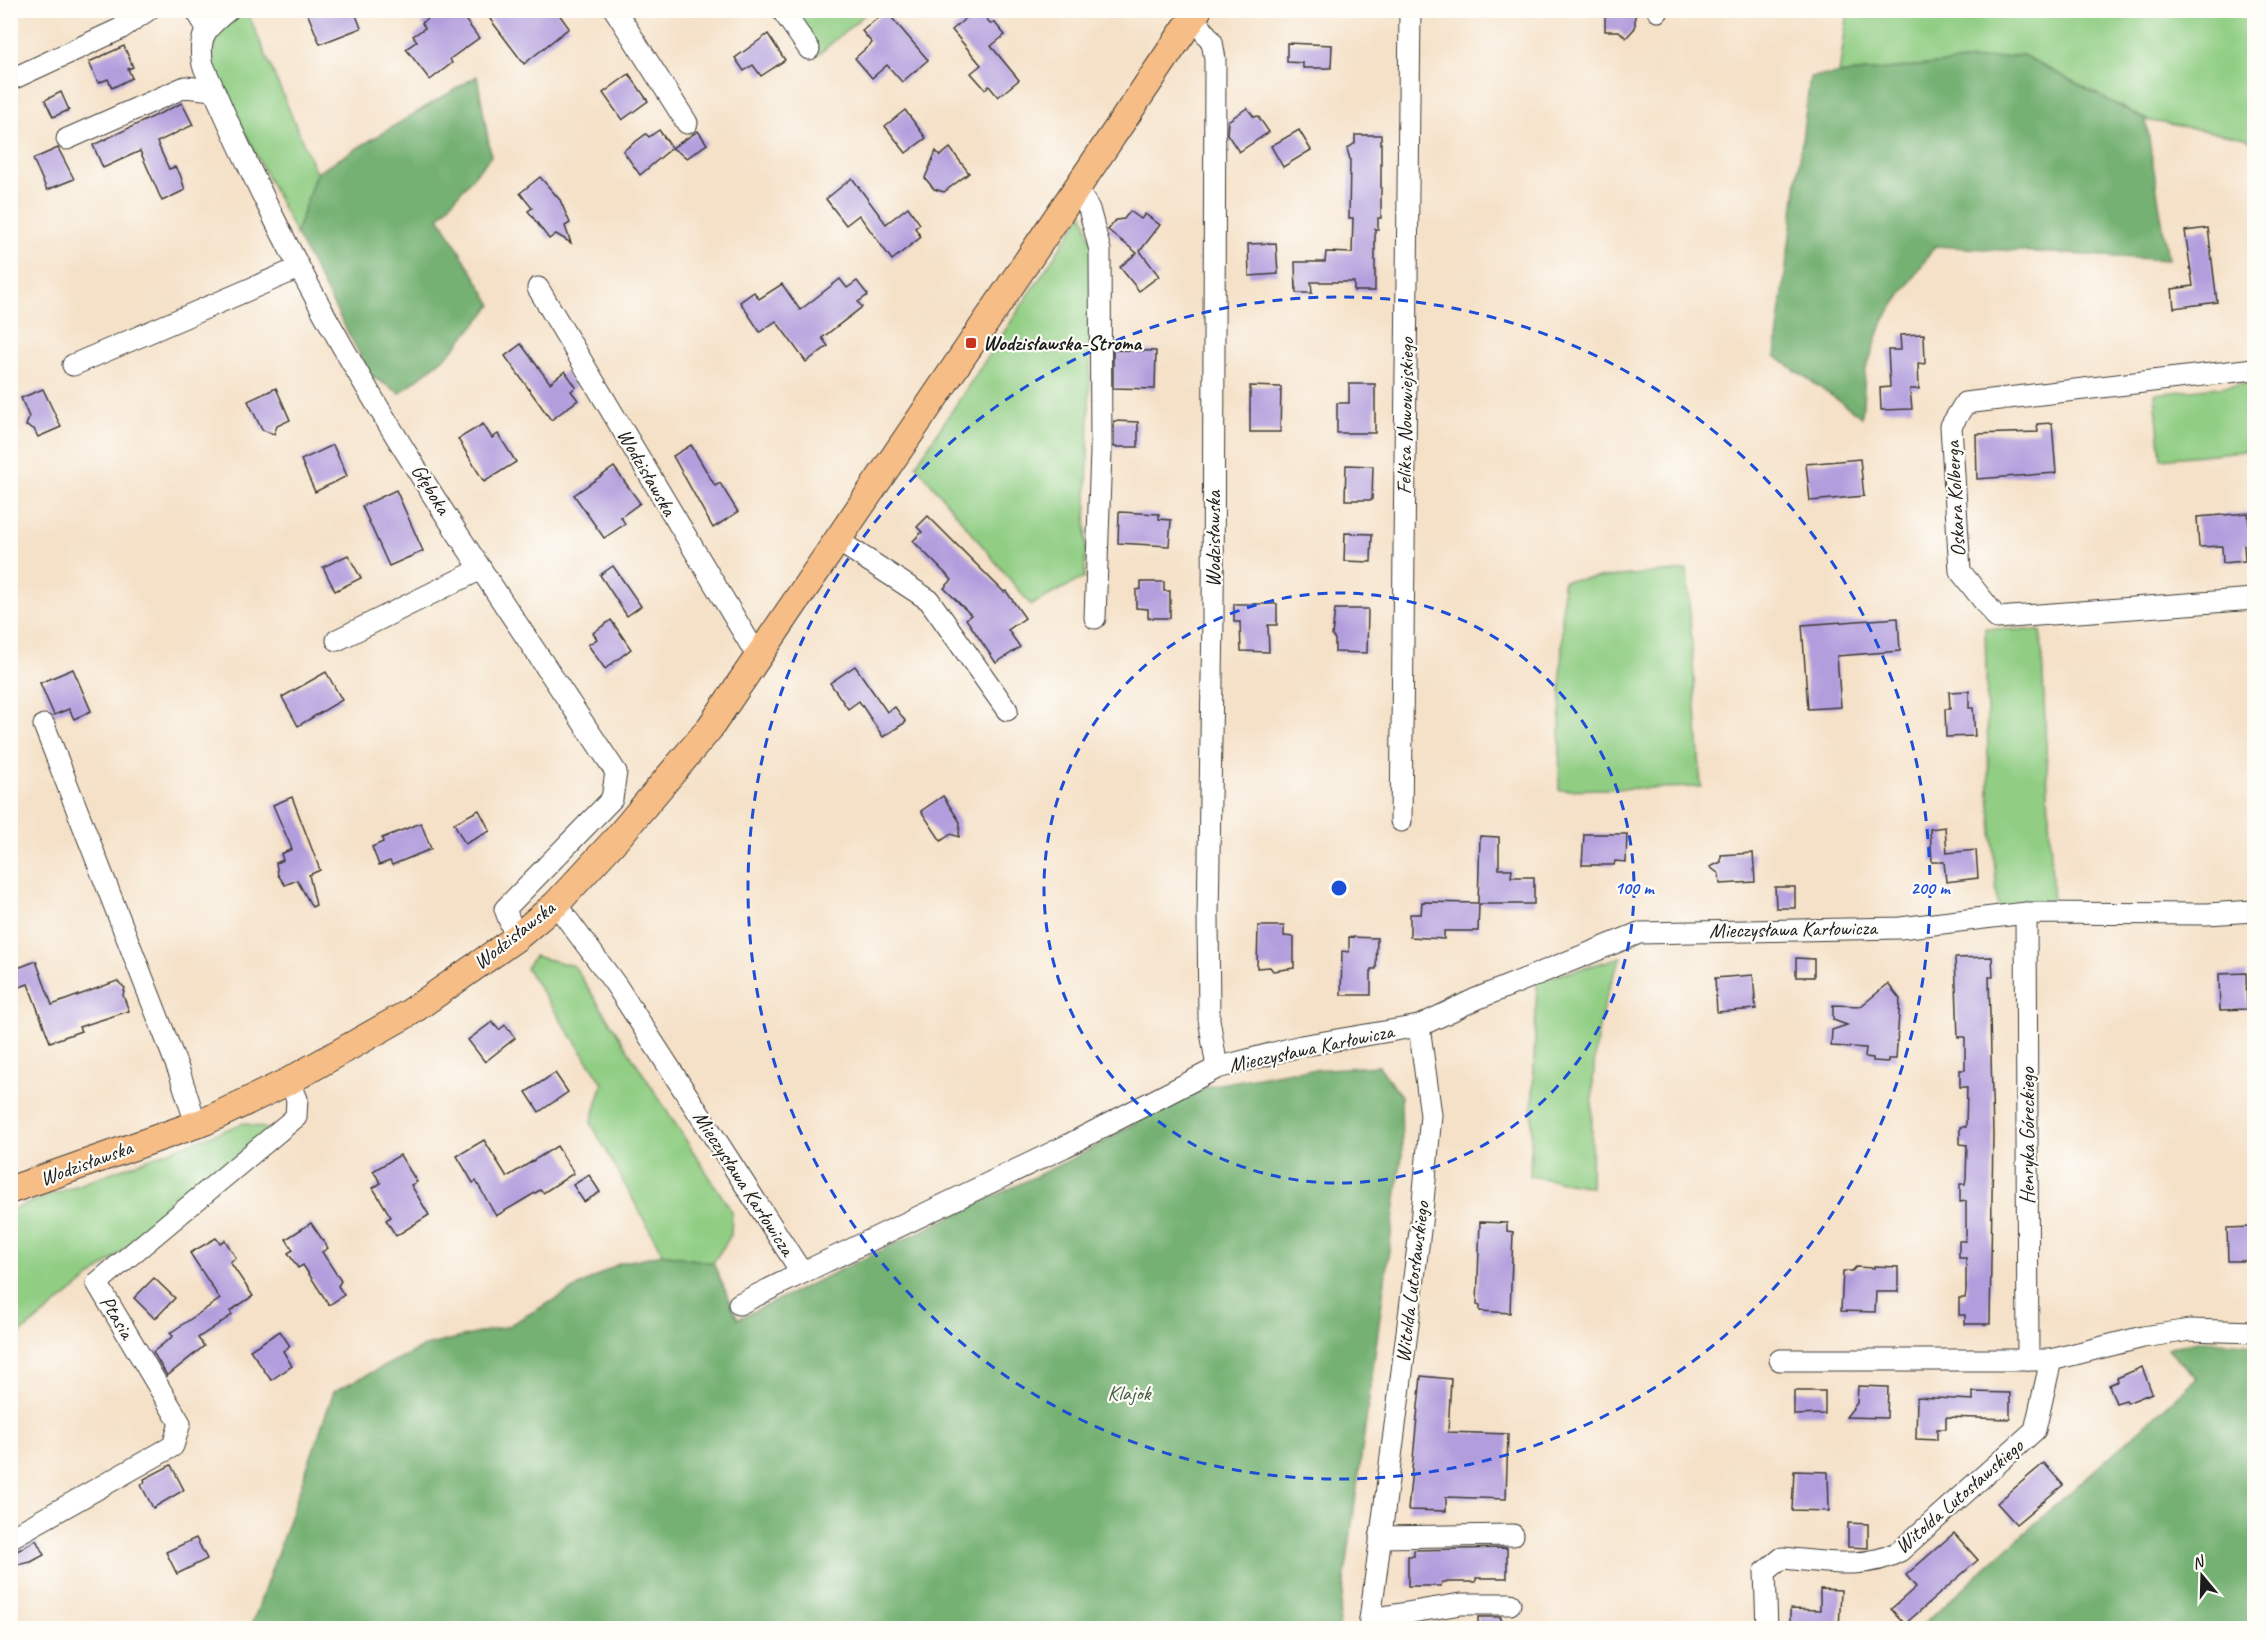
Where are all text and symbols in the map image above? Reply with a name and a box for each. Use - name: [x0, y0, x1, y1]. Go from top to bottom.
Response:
- place label: Wodzisławska-Stroma: [983, 330, 1143, 356]
- marker: Wodzisławska-Stroma: [964, 336, 978, 350]
- street label: Feliksa Nowowiejskiego: [1391, 336, 1419, 495]
- street label: Wodzisławska: [612, 424, 683, 522]
- street label: Oskara Kolberga: [1939, 439, 1971, 557]
- street label: Głęboka: [406, 459, 457, 520]
- street label: Wodzisławska: [1200, 489, 1226, 587]
- text: 100 m: [1615, 877, 1655, 899]
- text: 200 m: [1911, 877, 1951, 899]
- centre of rings: [1329, 878, 1349, 898]
- street label: Wodzisławska: [468, 894, 561, 975]
- street label: Mieczysława Karłowicza: [1709, 914, 1879, 943]
- street label: Mieczysława Karłowicza: [1226, 1017, 1398, 1078]
- street label: Henryka Góreckiego: [2014, 1066, 2040, 1204]
- street label: Mieczysława Karłowicza: [687, 1106, 802, 1262]
- street label: Wodzisławska: [36, 1134, 137, 1192]
- street label: Witolda Lutosławskiego: [1389, 1198, 1435, 1364]
- street label: Ptasia: [94, 1291, 141, 1345]
- park label: Klajok: [1108, 1380, 1152, 1406]
- street label: Witolda Lutosławskiego: [1889, 1432, 2030, 1559]
- north arrow: [2172, 1546, 2232, 1606]
- text: N: [2190, 1551, 2208, 1574]

